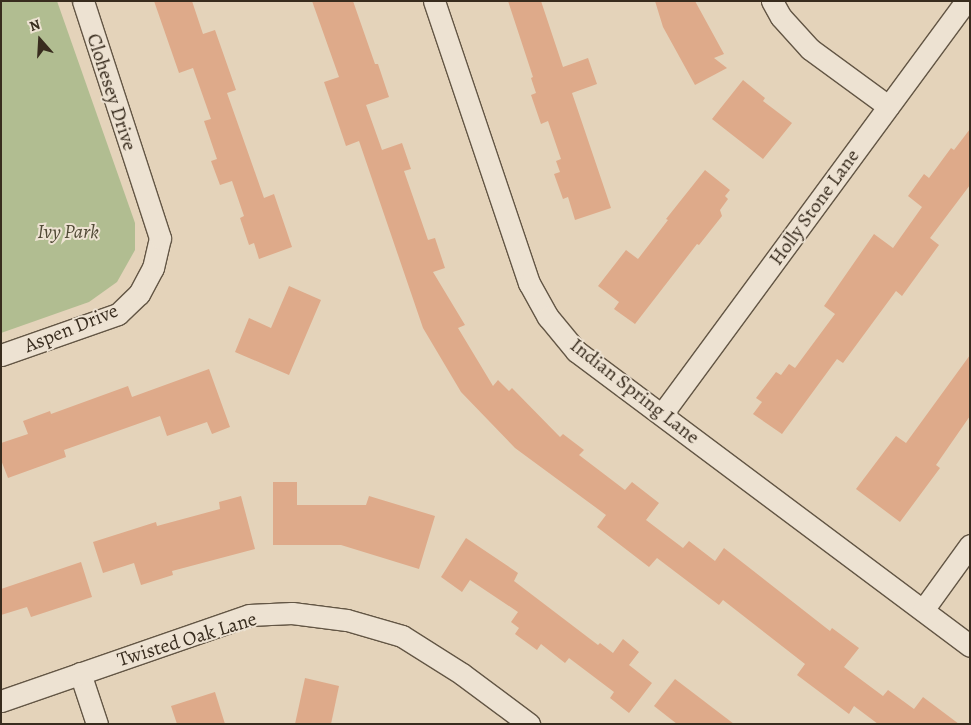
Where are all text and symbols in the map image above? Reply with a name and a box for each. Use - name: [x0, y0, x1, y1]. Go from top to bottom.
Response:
- north arrow: [15, 15, 65, 65]
- text: N: [27, 15, 43, 36]
- street label: Clohesey Drive: [82, 30, 142, 154]
- street label: Holly Stone Lane: [764, 144, 864, 270]
- park label: Ivy Park: [37, 219, 99, 243]
- street label: Aspen Drive: [21, 298, 121, 358]
- street label: Indian Spring Lane: [566, 333, 704, 449]
- street label: Twisted Oak Lane: [114, 606, 260, 672]

